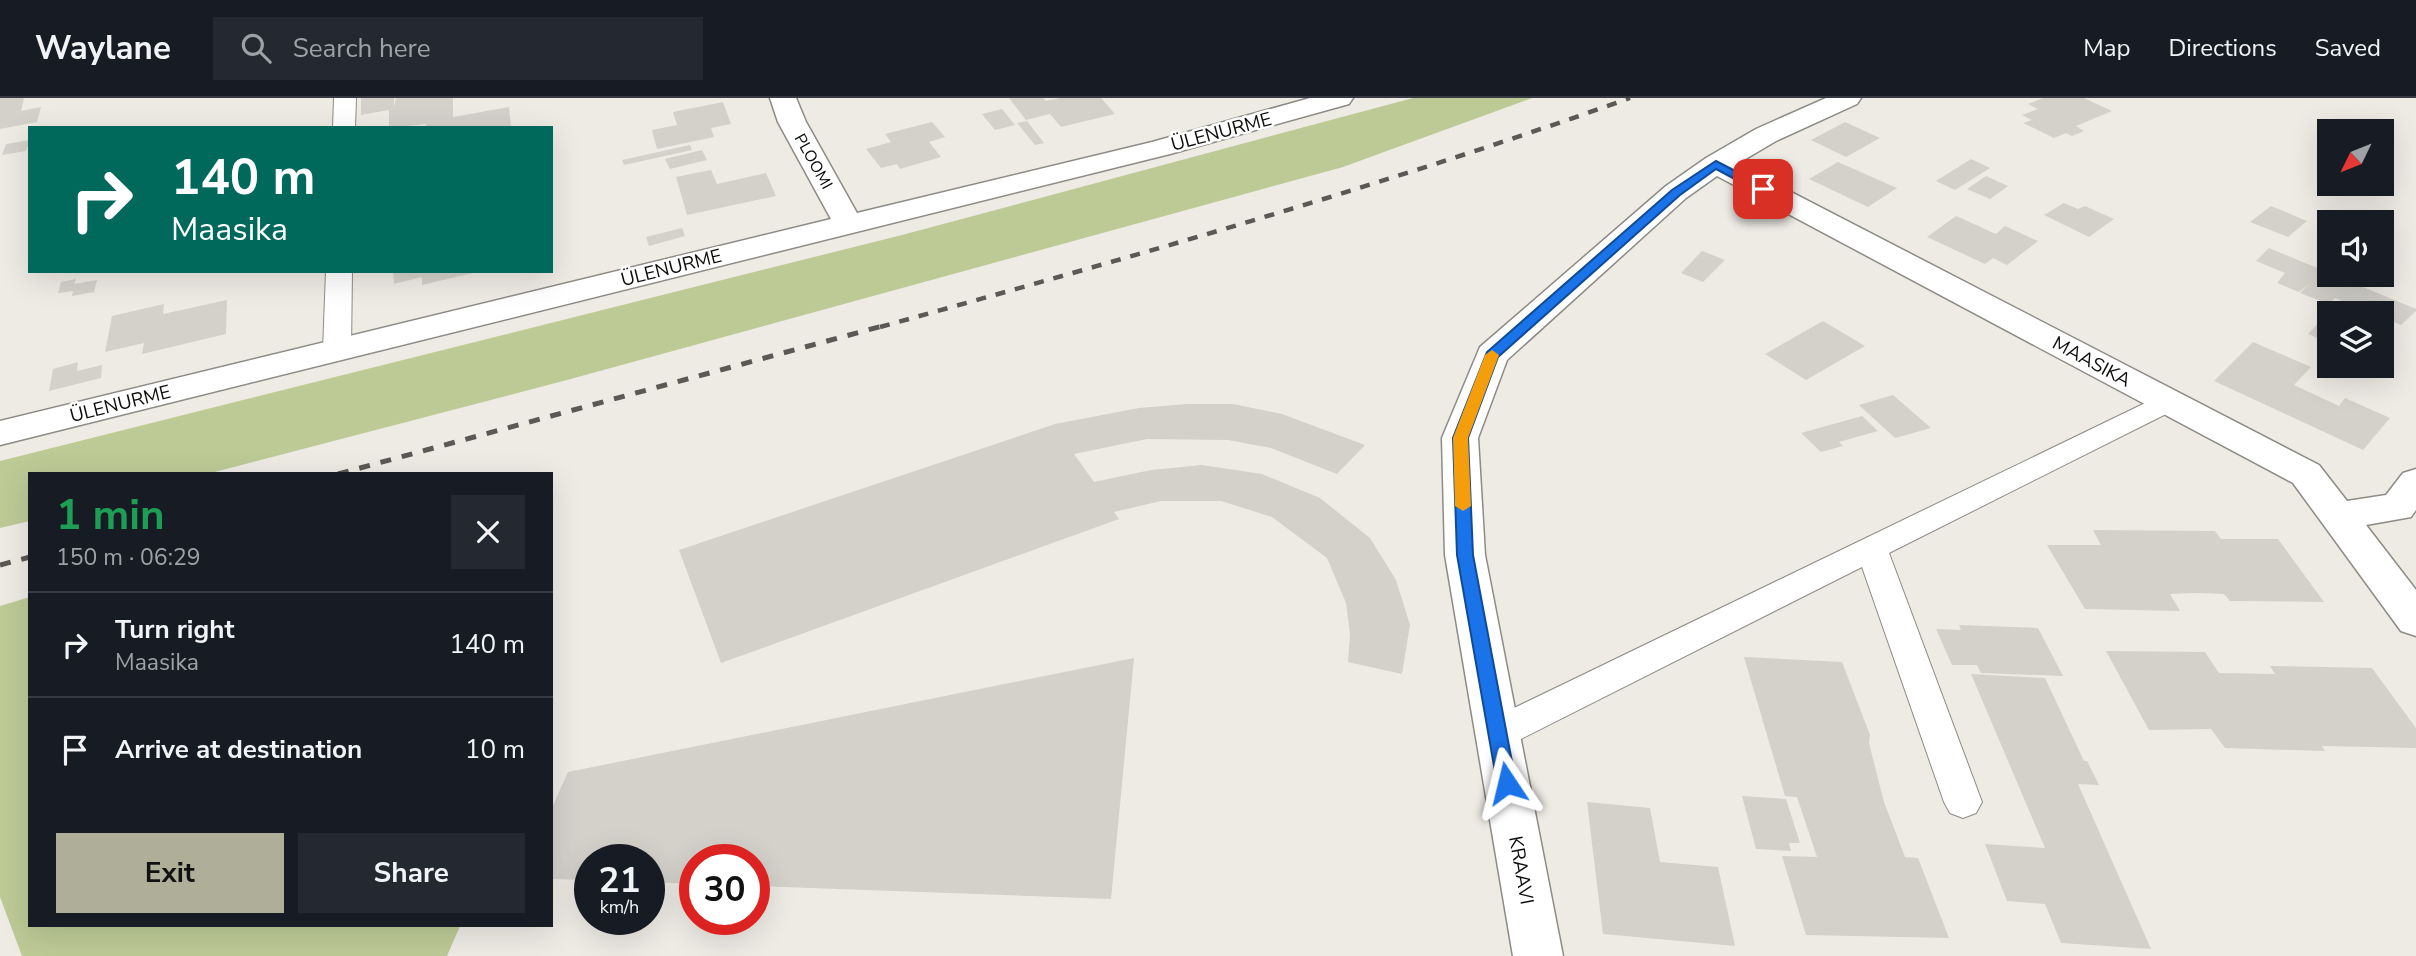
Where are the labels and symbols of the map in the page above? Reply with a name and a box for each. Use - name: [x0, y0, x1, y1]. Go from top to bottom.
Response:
- street label: ÜLENURME: [1168, 106, 1274, 158]
- north arrow: [2317, 119, 2394, 196]
- street label: PLOOMI: [789, 130, 837, 193]
- pin: [1733, 159, 1793, 219]
- street label: ÜLENURME: [618, 243, 724, 293]
- street label: MAASIKA: [2048, 330, 2136, 394]
- street label: ÜLENURME: [67, 379, 173, 429]
- position arrow: [1470, 746, 1544, 820]
- street label: KRAAVI: [1502, 834, 1540, 906]
- speed limit sign: 30: [679, 844, 770, 935]

